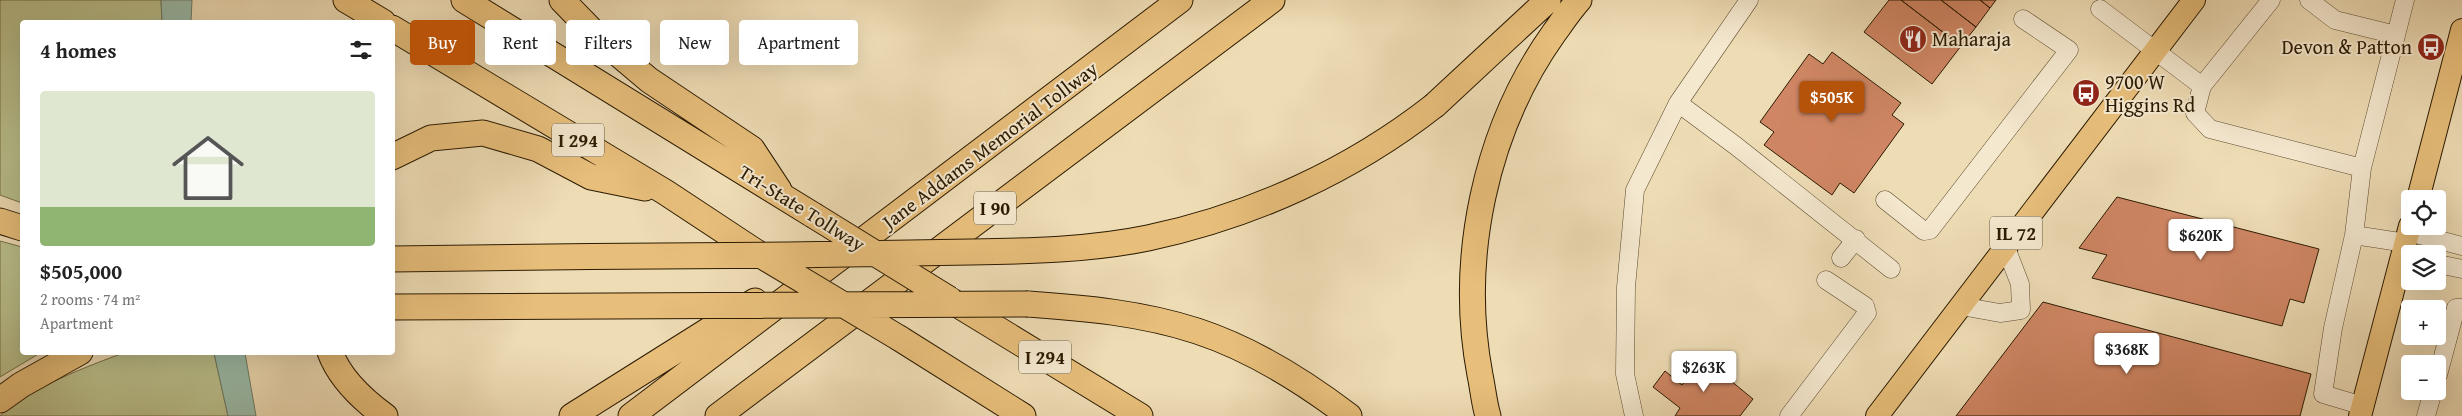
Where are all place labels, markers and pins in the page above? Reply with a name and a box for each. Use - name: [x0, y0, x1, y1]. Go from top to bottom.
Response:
- restaurant icon: Maharaja: [1898, 24, 1928, 54]
- place label: Maharaja: [1932, 24, 2011, 53]
- place label: Devon & Patton: [2281, 32, 2412, 61]
- bus stop icon: Devon & Patton: [2416, 32, 2446, 62]
- place label: 9700 W Higgins Rd: [2105, 67, 2195, 119]
- bus stop icon: 9700 W Higgins Rd: [2071, 78, 2101, 108]
- pin: $505K: [1797, 80, 1867, 123]
- pin: $620K: [2166, 218, 2236, 261]
- pin: $368K: [2092, 332, 2162, 375]
- pin: $263K: [1669, 350, 1739, 393]

